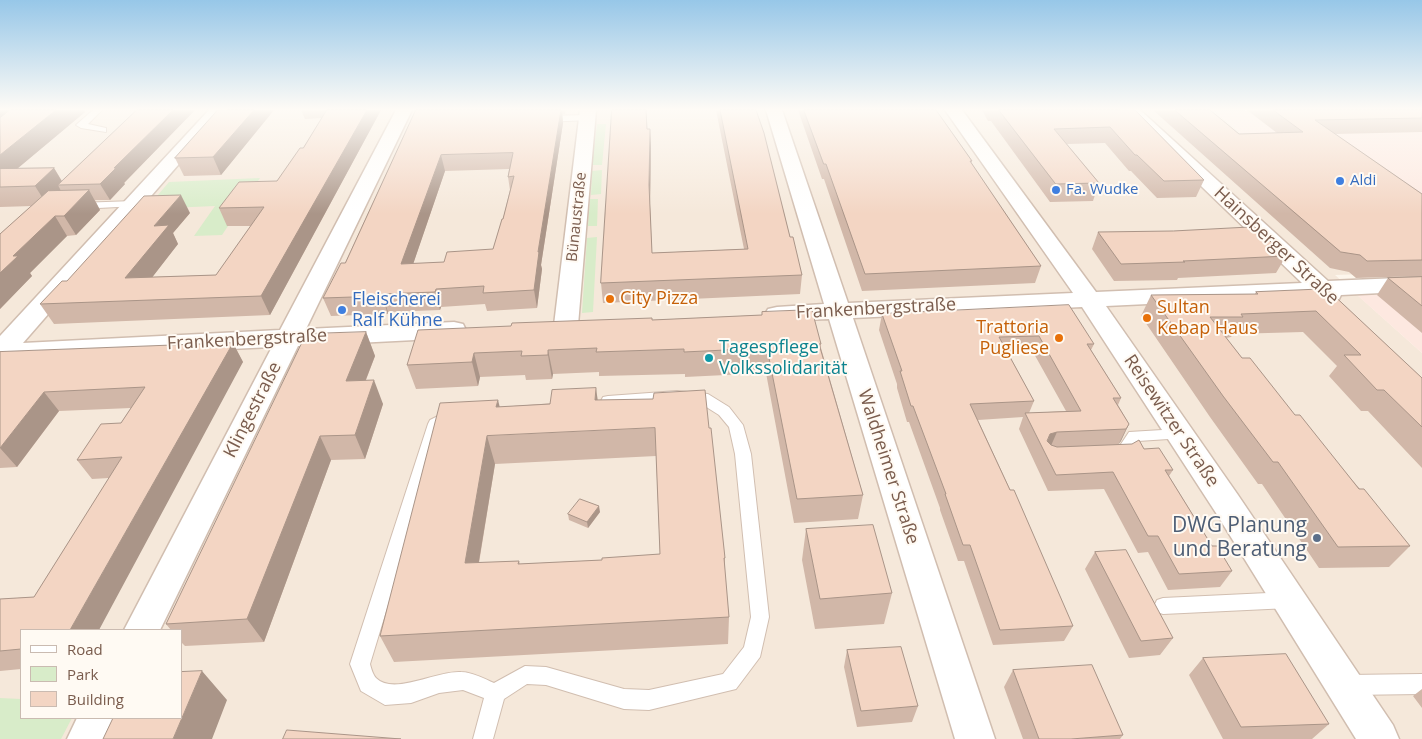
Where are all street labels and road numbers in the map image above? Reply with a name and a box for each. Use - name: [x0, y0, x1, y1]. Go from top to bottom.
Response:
- street label: Bünaustraße: [563, 171, 591, 263]
- street label: Hainsberger Straße: [1209, 183, 1343, 309]
- street label: Frankenbergstraße: [795, 294, 957, 324]
- street label: Frankenbergstraße: [166, 325, 328, 355]
- street label: Reisewitzer Straße: [1119, 351, 1223, 491]
- street label: Klingestraße: [220, 358, 286, 462]
- street label: Waldheimer Straße: [853, 387, 923, 547]

